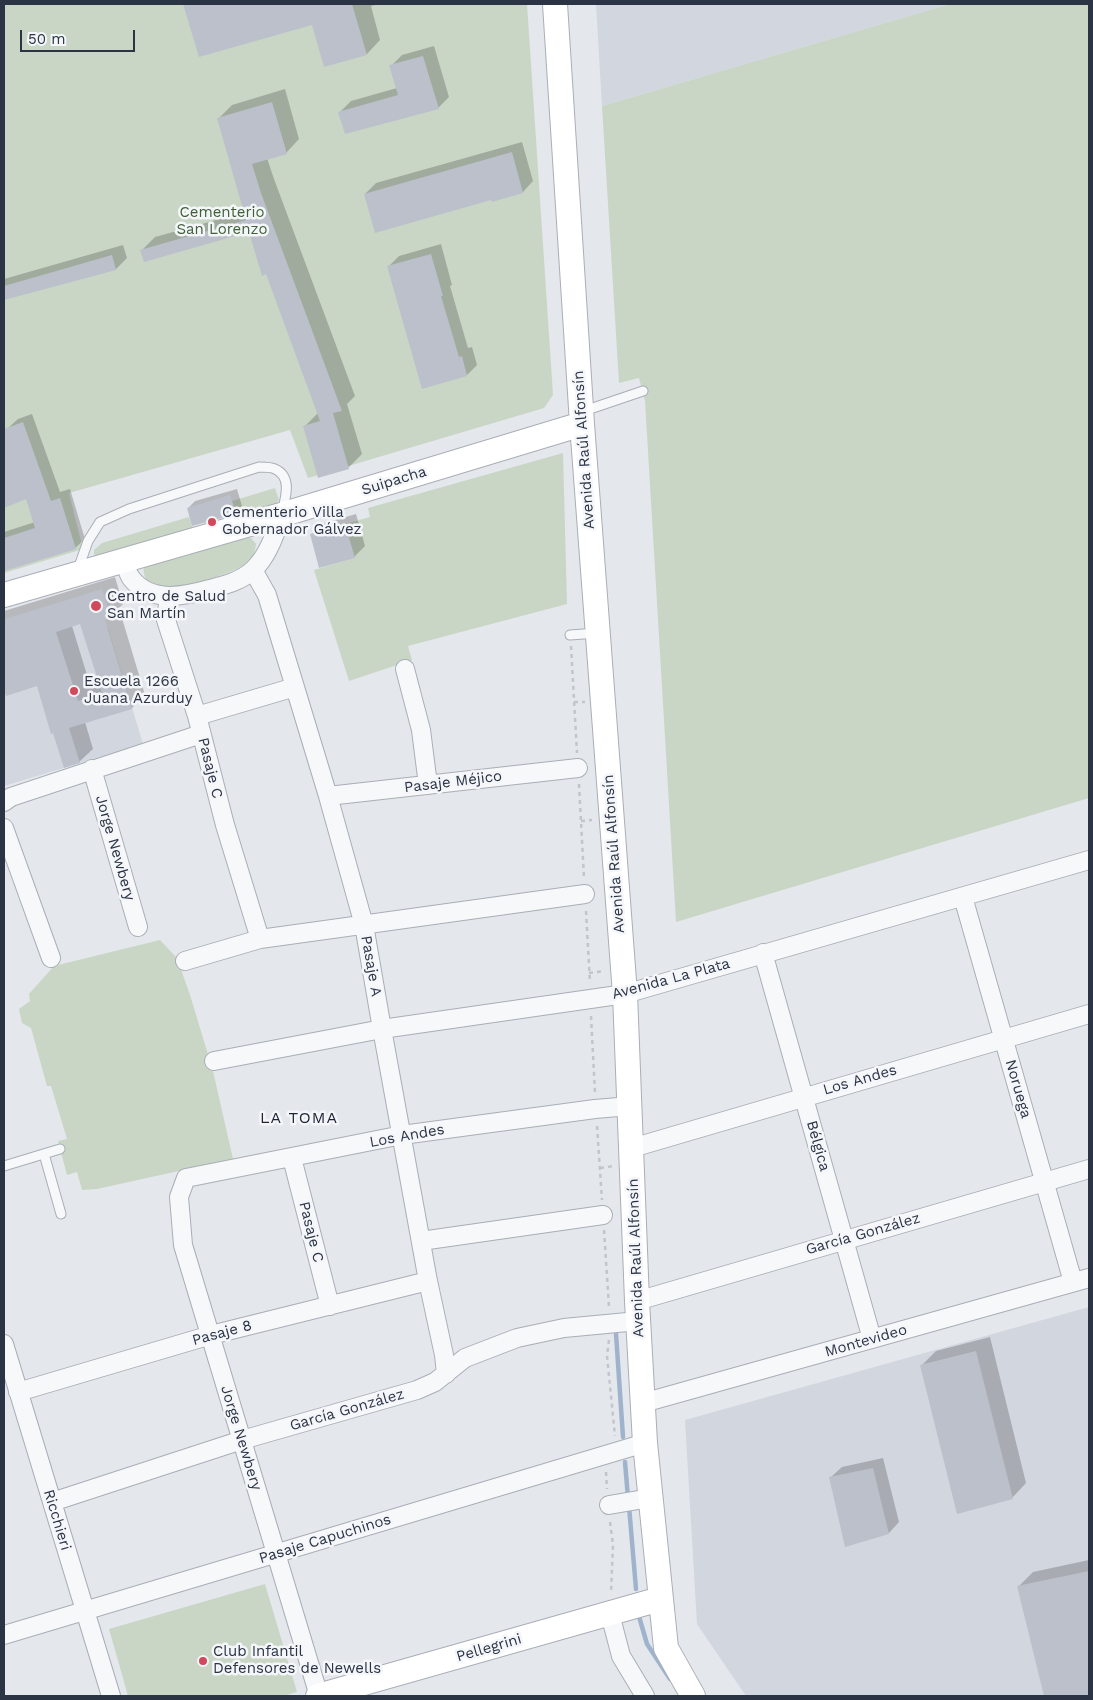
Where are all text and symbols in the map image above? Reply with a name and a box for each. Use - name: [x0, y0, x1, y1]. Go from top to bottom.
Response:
- scale bar: [22, 20, 138, 52]
- text: 50 m: [28, 30, 65, 48]
- park label: Cementerio San Lorenzo: [177, 204, 267, 239]
- street label: Avenida Raúl Alfonsín: [569, 370, 599, 530]
- street label: Suipacha: [359, 463, 429, 499]
- place label: Cementerio Villa Gobernador Gálvez: [222, 504, 362, 539]
- marker: Cementerio Villa Gobernador Gálvez: [206, 516, 218, 528]
- place label: Centro de Salud San Martín: [107, 588, 226, 623]
- marker: Centro de Salud San Martín: [89, 599, 103, 613]
- place label: Escuela 1266 Juana Azurduy: [84, 673, 192, 708]
- marker: Escuela 1266 Juana Azurduy: [68, 685, 80, 697]
- street label: Pasaje C: [194, 736, 226, 800]
- street label: Pasaje Méjico: [403, 767, 503, 797]
- street label: Avenida Raúl Alfonsín: [599, 774, 629, 934]
- street label: Jorge Newbery: [91, 793, 139, 903]
- street label: Pasaje A: [357, 934, 385, 998]
- street label: Avenida La Plata: [610, 955, 732, 1003]
- street label: Noruega: [1001, 1057, 1035, 1121]
- street label: Los Andes: [821, 1061, 899, 1099]
- district label: LA TOMA: [259, 1108, 339, 1128]
- street label: Bélgica: [802, 1119, 834, 1173]
- street label: Los Andes: [368, 1121, 446, 1151]
- street label: Avenida Raúl Alfonsín: [624, 1178, 648, 1338]
- street label: Pasaje C: [295, 1200, 327, 1264]
- street label: García González: [804, 1209, 922, 1259]
- street label: Pasaje 8: [190, 1316, 254, 1350]
- street label: Montevideo: [823, 1321, 909, 1361]
- street label: Jorge Newbery: [217, 1383, 265, 1493]
- street label: García González: [288, 1385, 406, 1435]
- street label: Ricchieri: [39, 1487, 75, 1553]
- street label: Pasaje Capuchinos: [257, 1510, 393, 1568]
- street label: Pellegrini: [454, 1630, 524, 1666]
- place label: Club Infantil Defensores de Newells: [213, 1643, 381, 1678]
- marker: Club Infantil Defensores de Newells: [197, 1655, 209, 1667]

